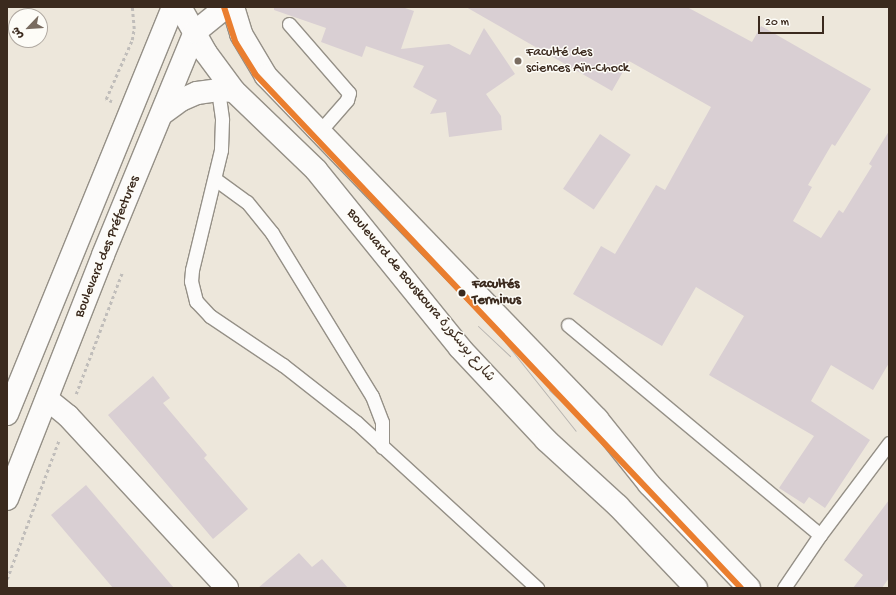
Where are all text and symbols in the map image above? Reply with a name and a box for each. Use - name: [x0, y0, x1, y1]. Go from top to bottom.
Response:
- north arrow: [8, 8, 48, 48]
- scale bar: [760, 8, 826, 34]
- text: 20 m: [765, 16, 789, 30]
- text: ش: [10, 25, 26, 41]
- place label: Faculté des sciences Aïn-Chock: [526, 45, 629, 78]
- marker: Faculté des sciences Aïn-Chock: [513, 56, 523, 66]
- street label: Boulevard des Préfectures: [72, 174, 144, 320]
- street label: Boulevard de Bouskoura شارع بوسكورة: [342, 206, 498, 386]
- place label: Facultés Terminus: [472, 277, 521, 310]
- marker: Facultés Terminus: [455, 286, 469, 300]

